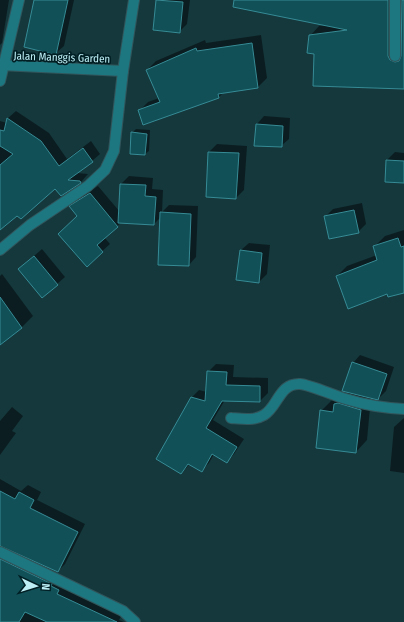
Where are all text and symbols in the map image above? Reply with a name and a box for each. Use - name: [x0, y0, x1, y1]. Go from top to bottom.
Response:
- street label: Jalan Manggis Garden: [13, 49, 111, 66]
- north arrow: [16, 566, 56, 606]
- text: N: [39, 583, 52, 590]

